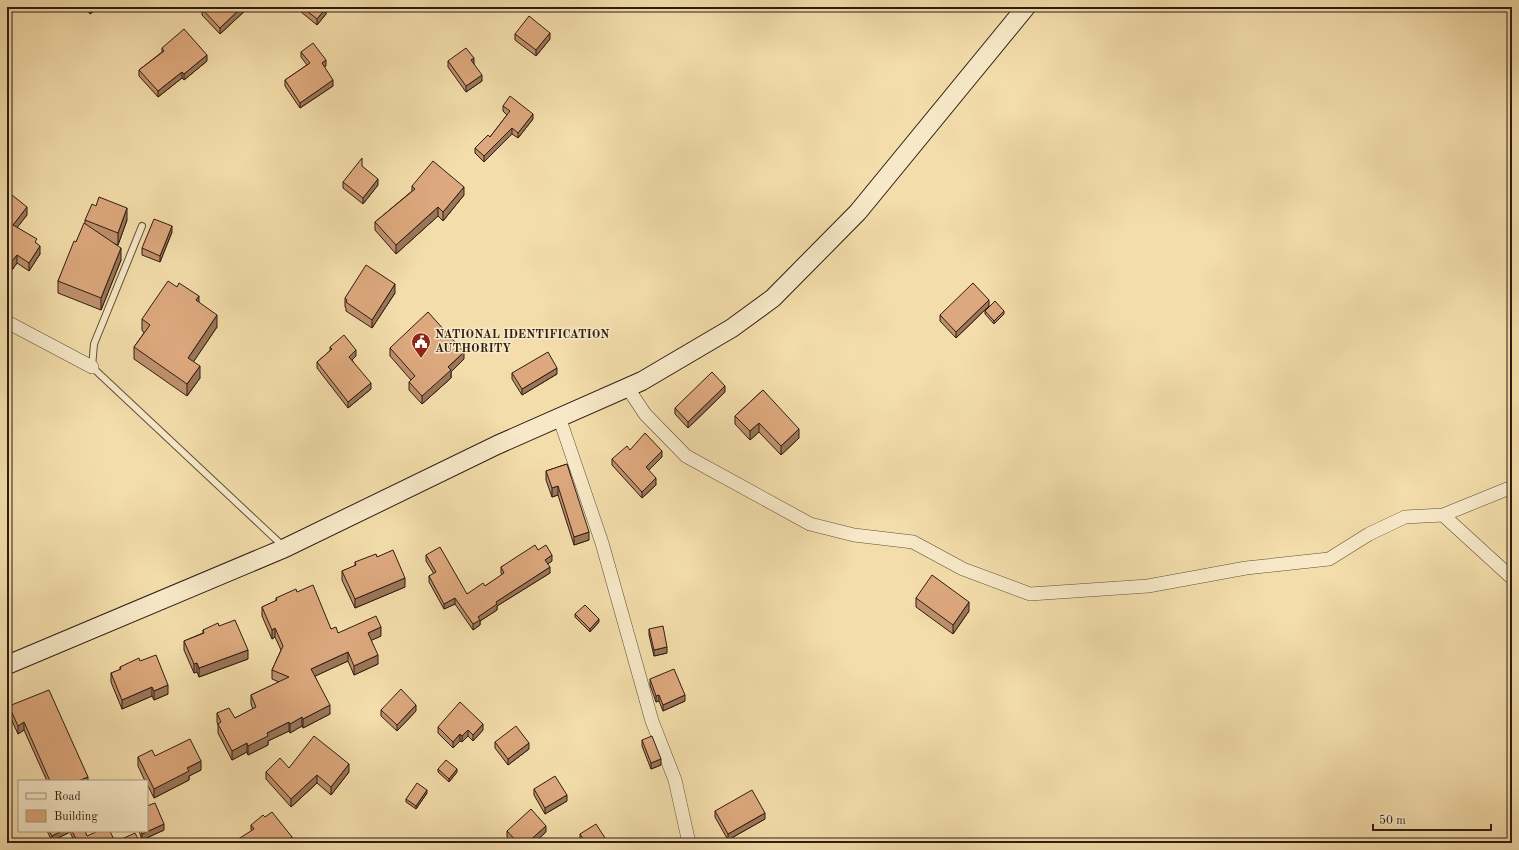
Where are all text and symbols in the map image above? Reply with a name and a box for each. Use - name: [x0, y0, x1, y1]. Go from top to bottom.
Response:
- place label: NATIONAL IDENTIFICATION AUTHORITY: [435, 329, 610, 355]
- public building icon: NATIONAL IDENTIFICATION AUTHORITY: [410, 331, 432, 359]
- legend: [18, 780, 148, 832]
- text: Road: [54, 791, 81, 803]
- scale bar: [1373, 806, 1491, 832]
- text: Building: [54, 811, 98, 823]
- text: 50 m: [1379, 814, 1406, 827]

